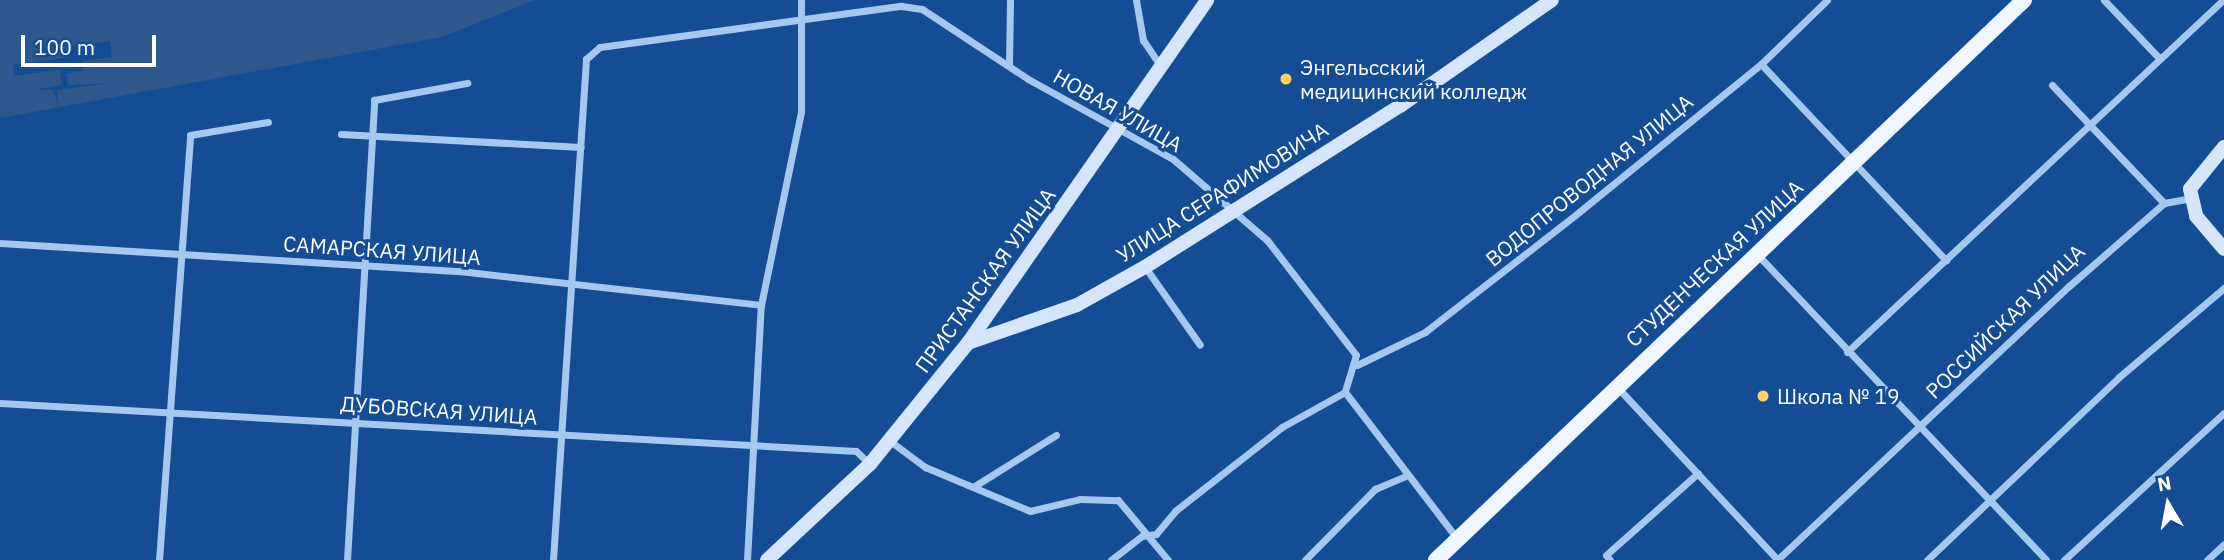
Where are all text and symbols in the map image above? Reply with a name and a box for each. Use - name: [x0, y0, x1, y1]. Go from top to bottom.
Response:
- scale bar: [24, 21, 159, 65]
- text: 100 m: [34, 33, 95, 61]
- place label: Энгельсский медицинский колледж: [1300, 54, 1527, 104]
- street label: НОВАЯ УЛИЦА: [1049, 63, 1187, 157]
- marker: Энгельсский медицинский колледж: [1278, 71, 1294, 87]
- street label: ВОДОПРОВОДНАЯ УЛИЦА: [1480, 89, 1698, 271]
- street label: УЛИЦА СЕРАФИМОВИЧА: [1112, 117, 1332, 267]
- street label: СТУДЕНЧЕСКАЯ УЛИЦА: [1620, 174, 1808, 352]
- street label: ПРИСТАНСКАЯ УЛИЦА: [909, 183, 1061, 377]
- street label: САМАРСКАЯ УЛИЦА: [282, 231, 482, 269]
- street label: РОССИЙСКАЯ УЛИЦА: [1920, 239, 2090, 403]
- place label: Школа № 19: [1777, 383, 1900, 409]
- marker: Школа № 19: [1755, 388, 1771, 404]
- street label: ДУБОВСКАЯ УЛИЦА: [340, 391, 538, 429]
- north arrow: [2133, 469, 2203, 539]
- text: N: [2155, 470, 2173, 496]

